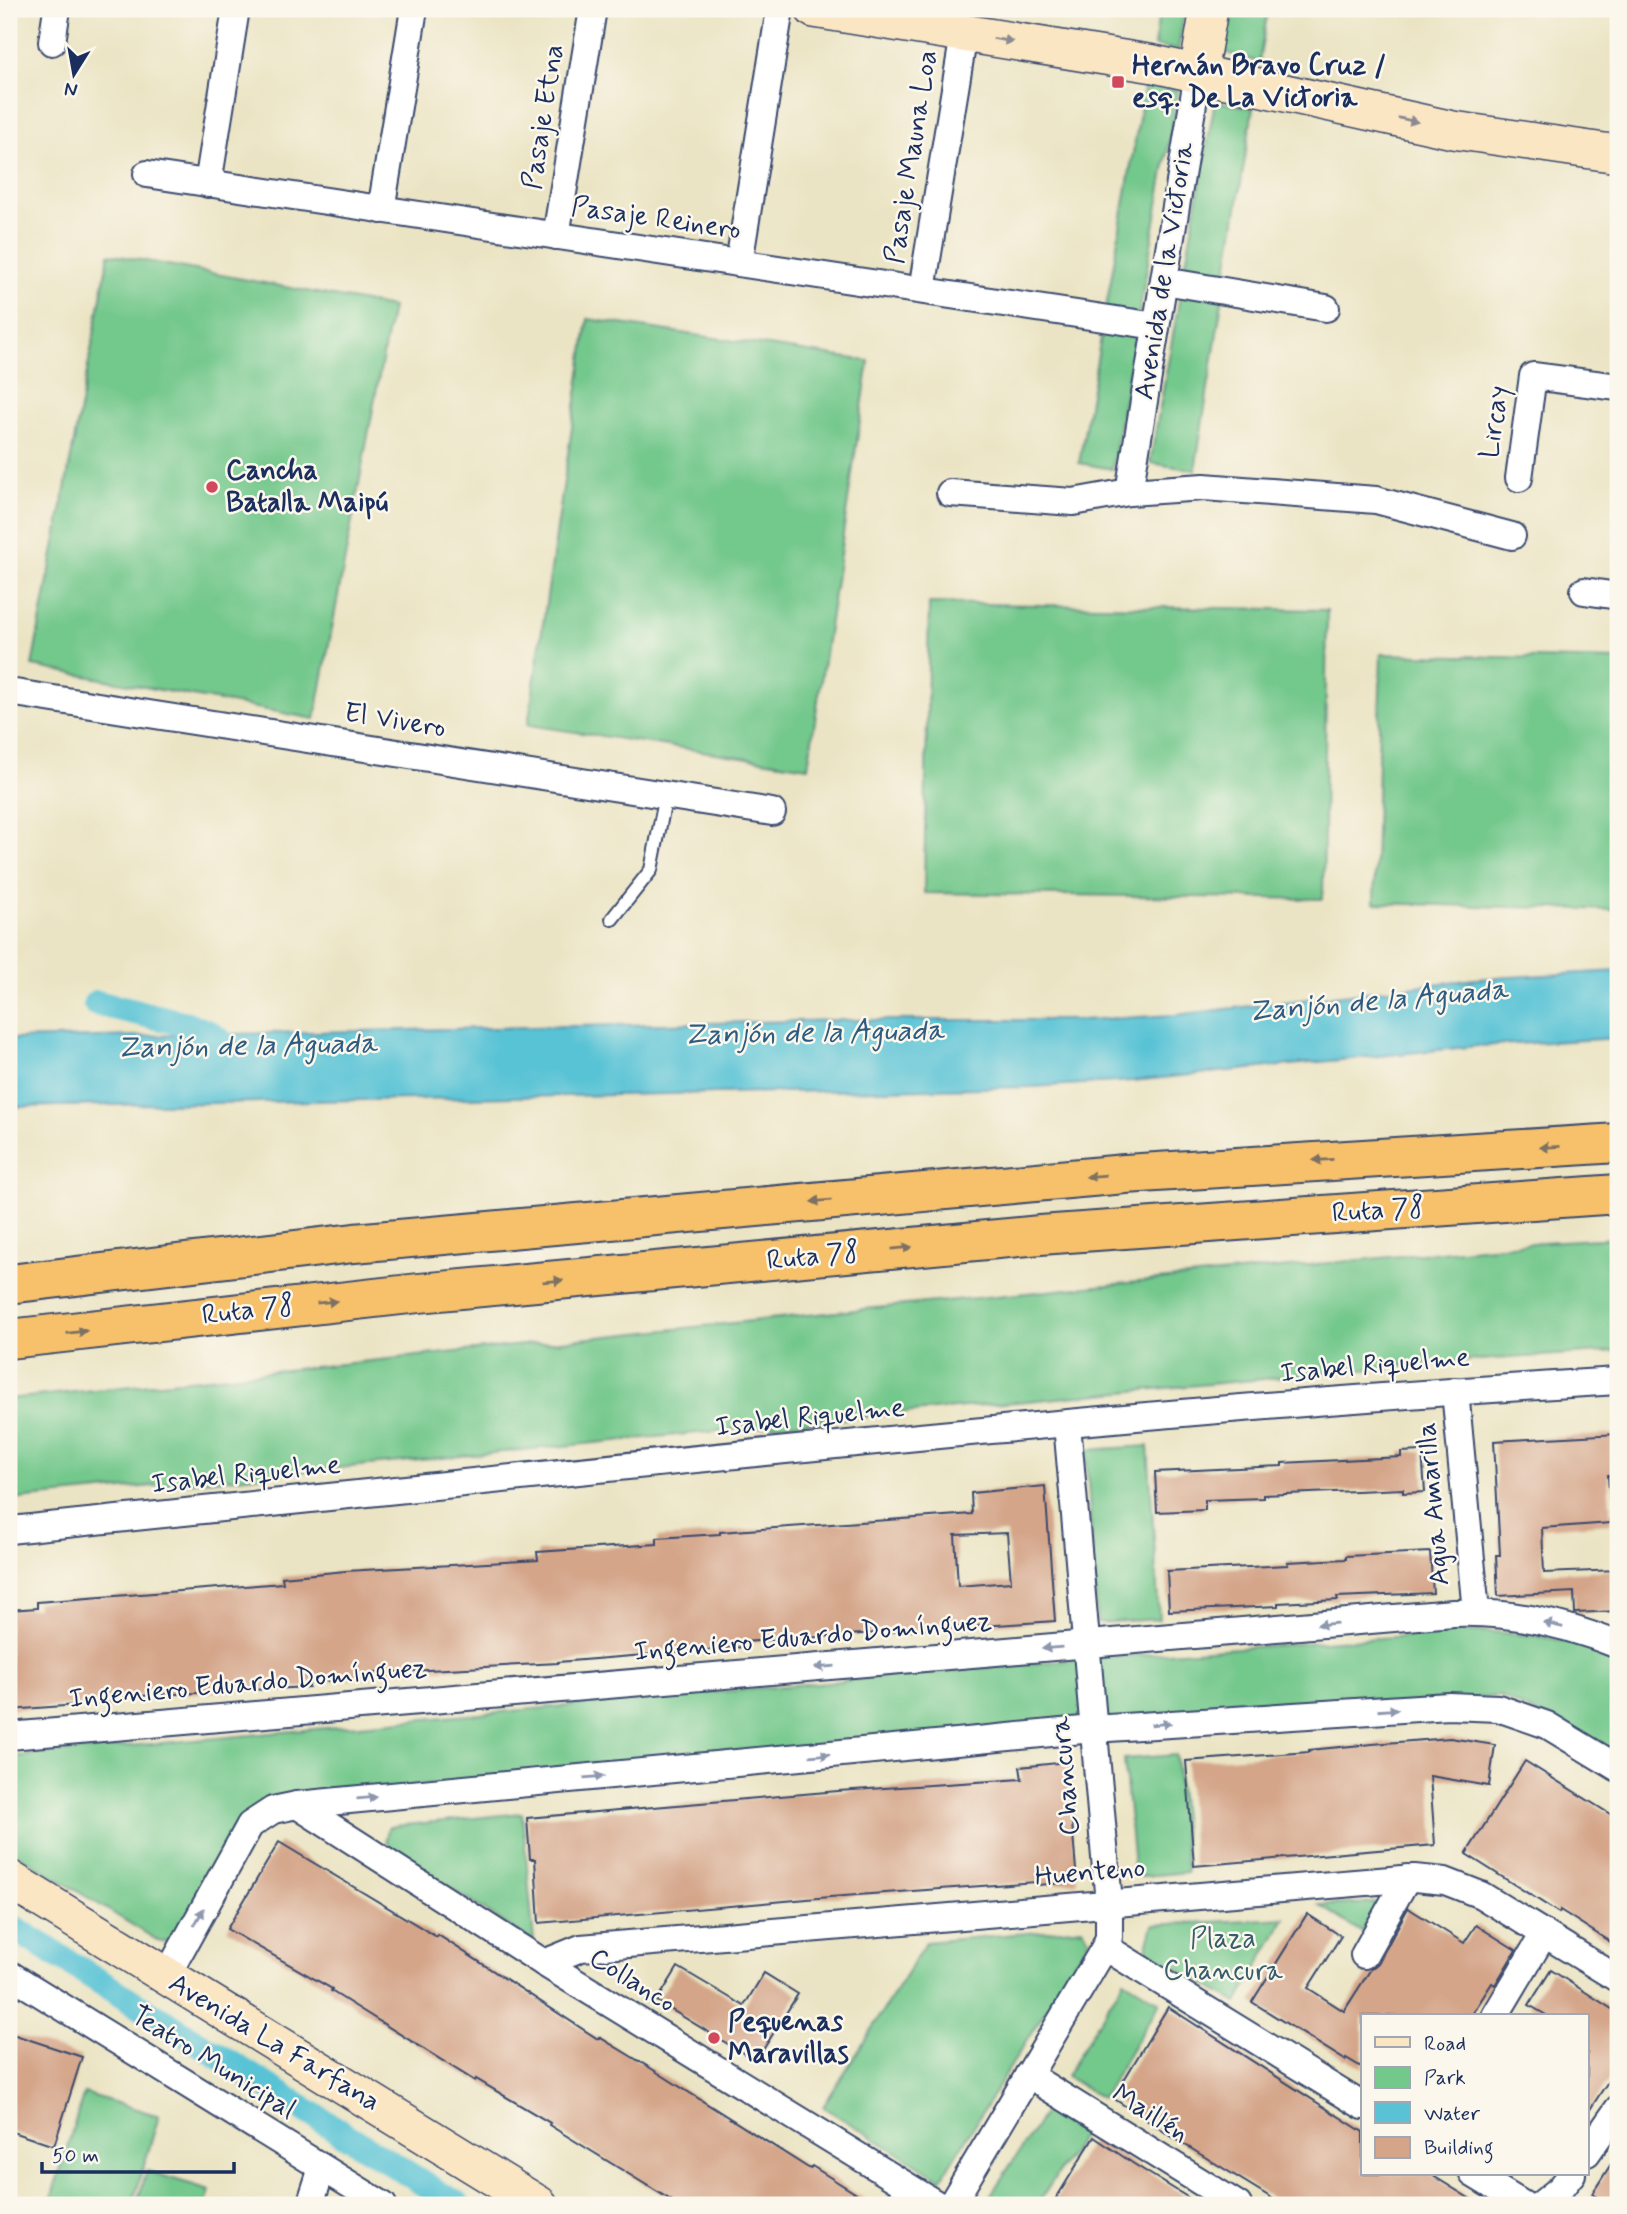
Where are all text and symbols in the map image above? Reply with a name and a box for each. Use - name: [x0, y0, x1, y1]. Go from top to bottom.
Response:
- one-way arrow: [992, 35, 1014, 46]
- north arrow: [38, 38, 108, 108]
- street label: Pasaje Etna: [514, 42, 574, 192]
- street label: Pasaje Mauna Loa: [877, 47, 947, 267]
- place label: Hernán Bravo Cruz / esq. De La Victoria: [1132, 48, 1386, 117]
- marker: Hernán Bravo Cruz / esq. De La Victoria: [1110, 74, 1126, 90]
- text: N: [62, 76, 80, 103]
- one-way arrow: [1397, 115, 1419, 126]
- street label: Avenida de la Victoria: [1126, 139, 1204, 403]
- street label: Pasaje Reinero: [569, 189, 743, 249]
- street label: Lircay: [1472, 383, 1518, 461]
- place label: Cancha Batalla Maipú: [226, 453, 389, 522]
- marker: Cancha Batalla Maipú: [204, 479, 220, 495]
- street label: El Vivero: [341, 695, 449, 747]
- water label: Zanjón de la Aguada: [1247, 970, 1510, 1033]
- water label: Zanjón de la Aguada: [683, 1011, 946, 1056]
- water label: Zanjón de la Aguada: [116, 1024, 379, 1069]
- one-way arrow: [1539, 1141, 1561, 1152]
- one-way arrow: [1312, 1154, 1334, 1165]
- one-way arrow: [1085, 1171, 1107, 1182]
- street label: Ruta 78: [1331, 1189, 1425, 1233]
- one-way arrow: [810, 1196, 832, 1207]
- street label: Ruta 78: [765, 1234, 861, 1280]
- one-way arrow: [891, 1243, 913, 1254]
- one-way arrow: [543, 1275, 565, 1286]
- street label: Ruta 78: [200, 1287, 296, 1335]
- one-way arrow: [316, 1297, 338, 1308]
- one-way arrow: [66, 1326, 88, 1337]
- street label: Isabel Riquelme: [1279, 1339, 1471, 1393]
- street label: Isabel Riquelme: [714, 1390, 906, 1446]
- street label: Agua Amarilla: [1408, 1421, 1460, 1587]
- street label: Isabel Riquelme: [150, 1447, 342, 1503]
- street label: Ingeniero Eduardo Domínguez: [632, 1603, 994, 1674]
- one-way arrow: [1316, 1619, 1338, 1630]
- one-way arrow: [1542, 1619, 1564, 1630]
- one-way arrow: [1041, 1643, 1063, 1654]
- street label: Ingeniero Eduardo Domínguez: [67, 1650, 429, 1721]
- one-way arrow: [814, 1662, 836, 1673]
- one-way arrow: [1378, 1704, 1400, 1715]
- street label: Chancura: [1042, 1715, 1090, 1837]
- one-way arrow: [1151, 1718, 1173, 1729]
- one-way arrow: [809, 1749, 831, 1760]
- one-way arrow: [583, 1771, 605, 1782]
- one-way arrow: [356, 1793, 378, 1804]
- street label: Huenteno: [1033, 1850, 1147, 1896]
- one-way arrow: [193, 1907, 205, 1927]
- park label: Plaza Chancura: [1163, 1921, 1283, 1990]
- street label: Collanco: [582, 1940, 682, 2022]
- street label: Avenida La Farfana: [161, 1965, 387, 2121]
- street label: Teatro Municipal: [124, 1998, 302, 2128]
- place label: Pequenas Maravillas: [728, 2004, 849, 2073]
- legend: [1361, 2014, 1588, 2176]
- marker: Pequenas Maravillas: [706, 2030, 722, 2046]
- text: Road: [1424, 2030, 1466, 2058]
- text: Park: [1424, 2064, 1466, 2092]
- street label: Maillén: [1104, 2076, 1196, 2152]
- text: Water: [1424, 2100, 1480, 2128]
- scale bar: [42, 2130, 234, 2174]
- text: Building: [1424, 2134, 1494, 2164]
- text: 50 m: [52, 2142, 99, 2170]

